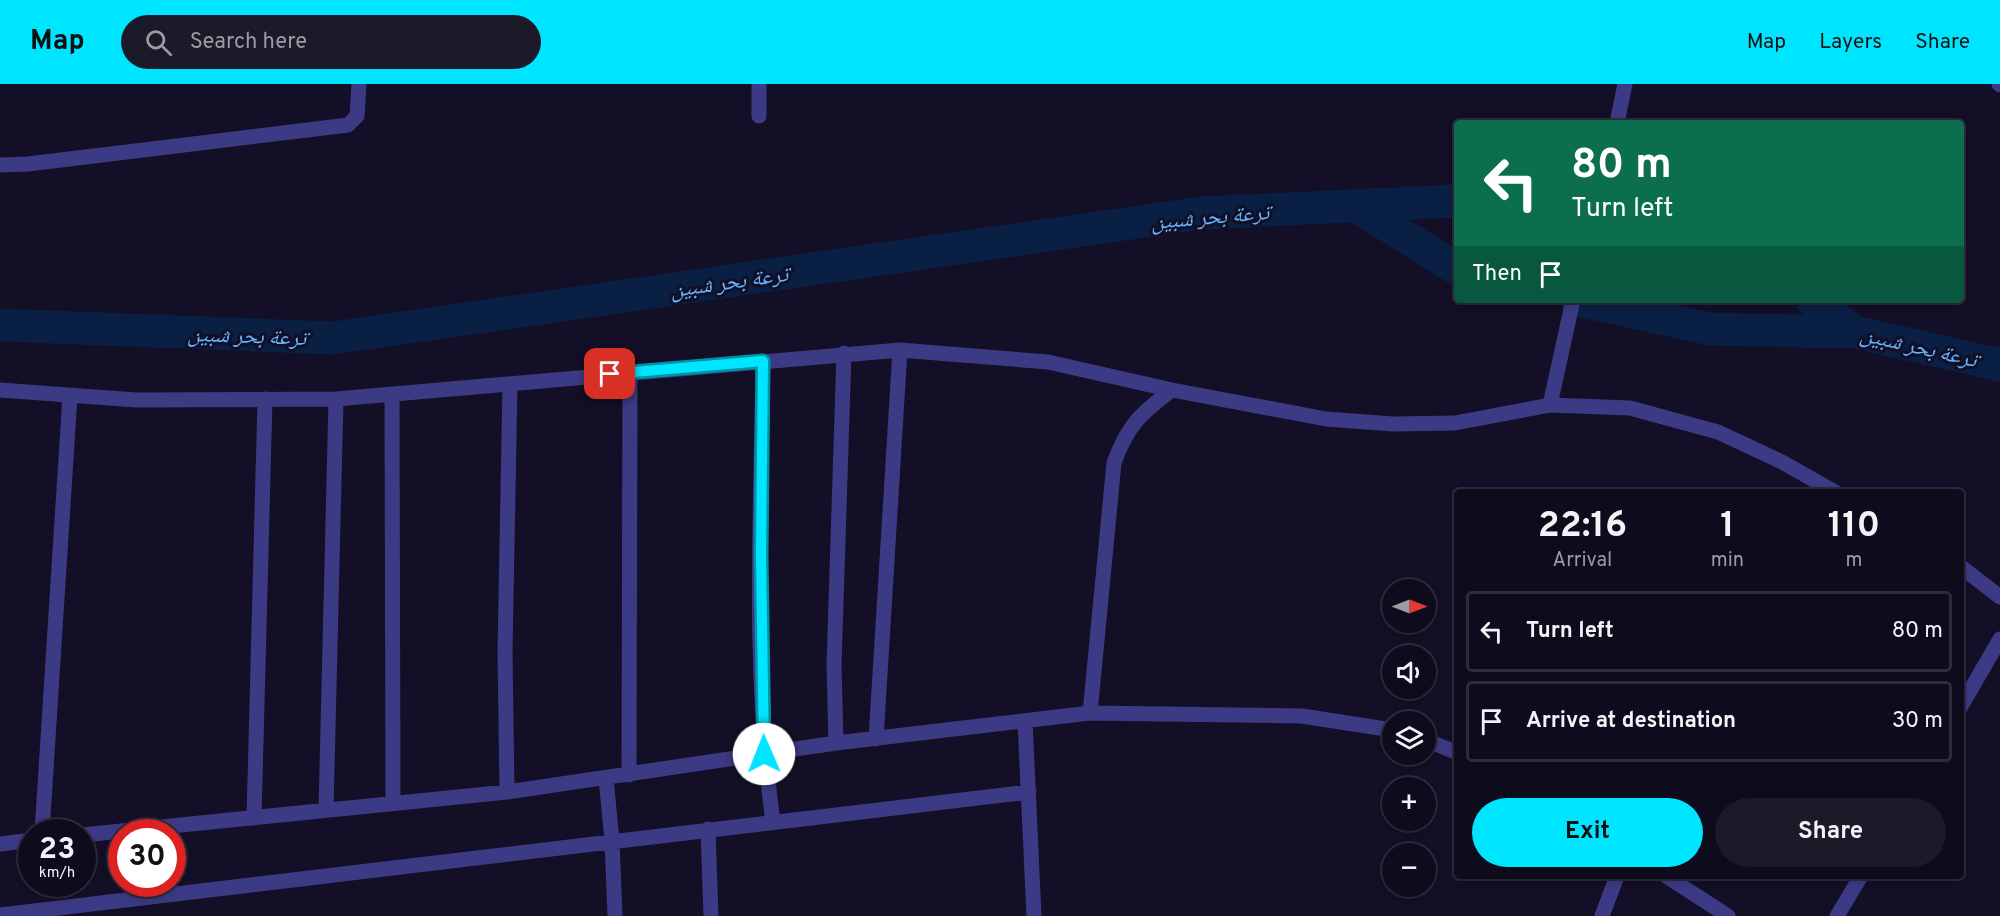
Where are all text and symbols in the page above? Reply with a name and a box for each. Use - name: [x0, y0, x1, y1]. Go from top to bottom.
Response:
- search box: [121, 15, 541, 69]
- text: Map: [30, 24, 85, 60]
- icon: search: [142, 26, 175, 59]
- text: Search here: [190, 29, 307, 56]
- text: Map: [1747, 29, 1786, 56]
- text: Layers: [1819, 29, 1882, 56]
- text: Share: [1915, 29, 1970, 56]
- text: 80 m: [1571, 140, 1672, 193]
- icon: left: [1472, 144, 1550, 222]
- text: Turn left: [1571, 192, 1673, 226]
- water label: ترعة بحر شبين: [1150, 199, 1275, 237]
- icon: arrive: [1534, 258, 1567, 291]
- water label: ترعة بحر شبين: [669, 261, 795, 305]
- text: Then: [1472, 261, 1522, 288]
- water label: ترعة بحر شبين: [187, 322, 311, 353]
- water label: ترعة بحر شبين: [1858, 322, 1984, 376]
- pin: [584, 348, 635, 399]
- icon: arrive: [593, 357, 626, 390]
- text: 22:16: [1538, 504, 1627, 550]
- text: 1: [1720, 504, 1735, 550]
- text: 110: [1828, 504, 1880, 550]
- text: Arrival: [1553, 548, 1612, 574]
- text: min: [1711, 548, 1744, 574]
- text: m: [1846, 548, 1862, 574]
- north arrow: [1382, 579, 1436, 633]
- map controls: [1382, 579, 1436, 897]
- icon: left: [1475, 615, 1508, 648]
- text: Turn left: [1526, 618, 1614, 645]
- text: 80 m: [1892, 618, 1943, 645]
- button: sound: [1382, 645, 1436, 699]
- icon: arrive: [1475, 705, 1508, 738]
- text: Arrive at destination: [1526, 708, 1736, 735]
- text: 30 m: [1892, 708, 1943, 735]
- button: layers: [1382, 711, 1436, 765]
- position arrow: [732, 722, 796, 786]
- button: +: [1382, 777, 1436, 831]
- button: Exit: [1472, 798, 1703, 867]
- button: Share: [1715, 798, 1946, 867]
- speed limit sign: 30: [108, 819, 186, 897]
- text: 23: [39, 832, 75, 869]
- button: −: [1382, 843, 1436, 897]
- text: km/h: [39, 864, 75, 883]

